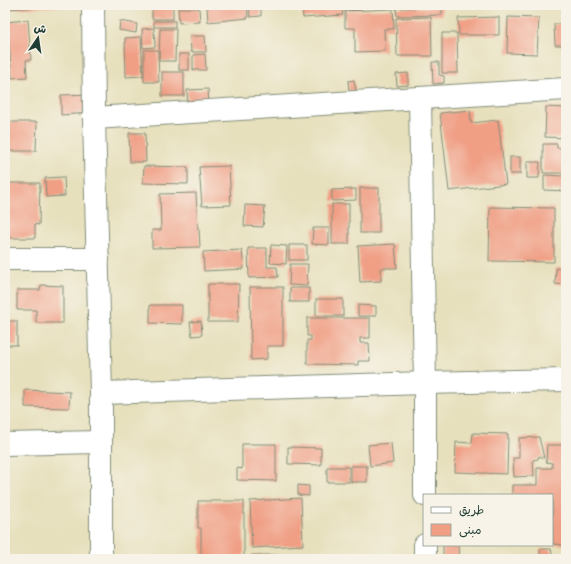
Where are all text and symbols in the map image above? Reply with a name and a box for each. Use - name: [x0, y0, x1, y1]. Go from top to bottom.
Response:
- north arrow: [18, 18, 58, 58]
- text: ش: [33, 21, 47, 36]
- legend: [423, 494, 553, 546]
- text: طريق: [459, 503, 484, 517]
- text: مبنى: [459, 523, 482, 538]

